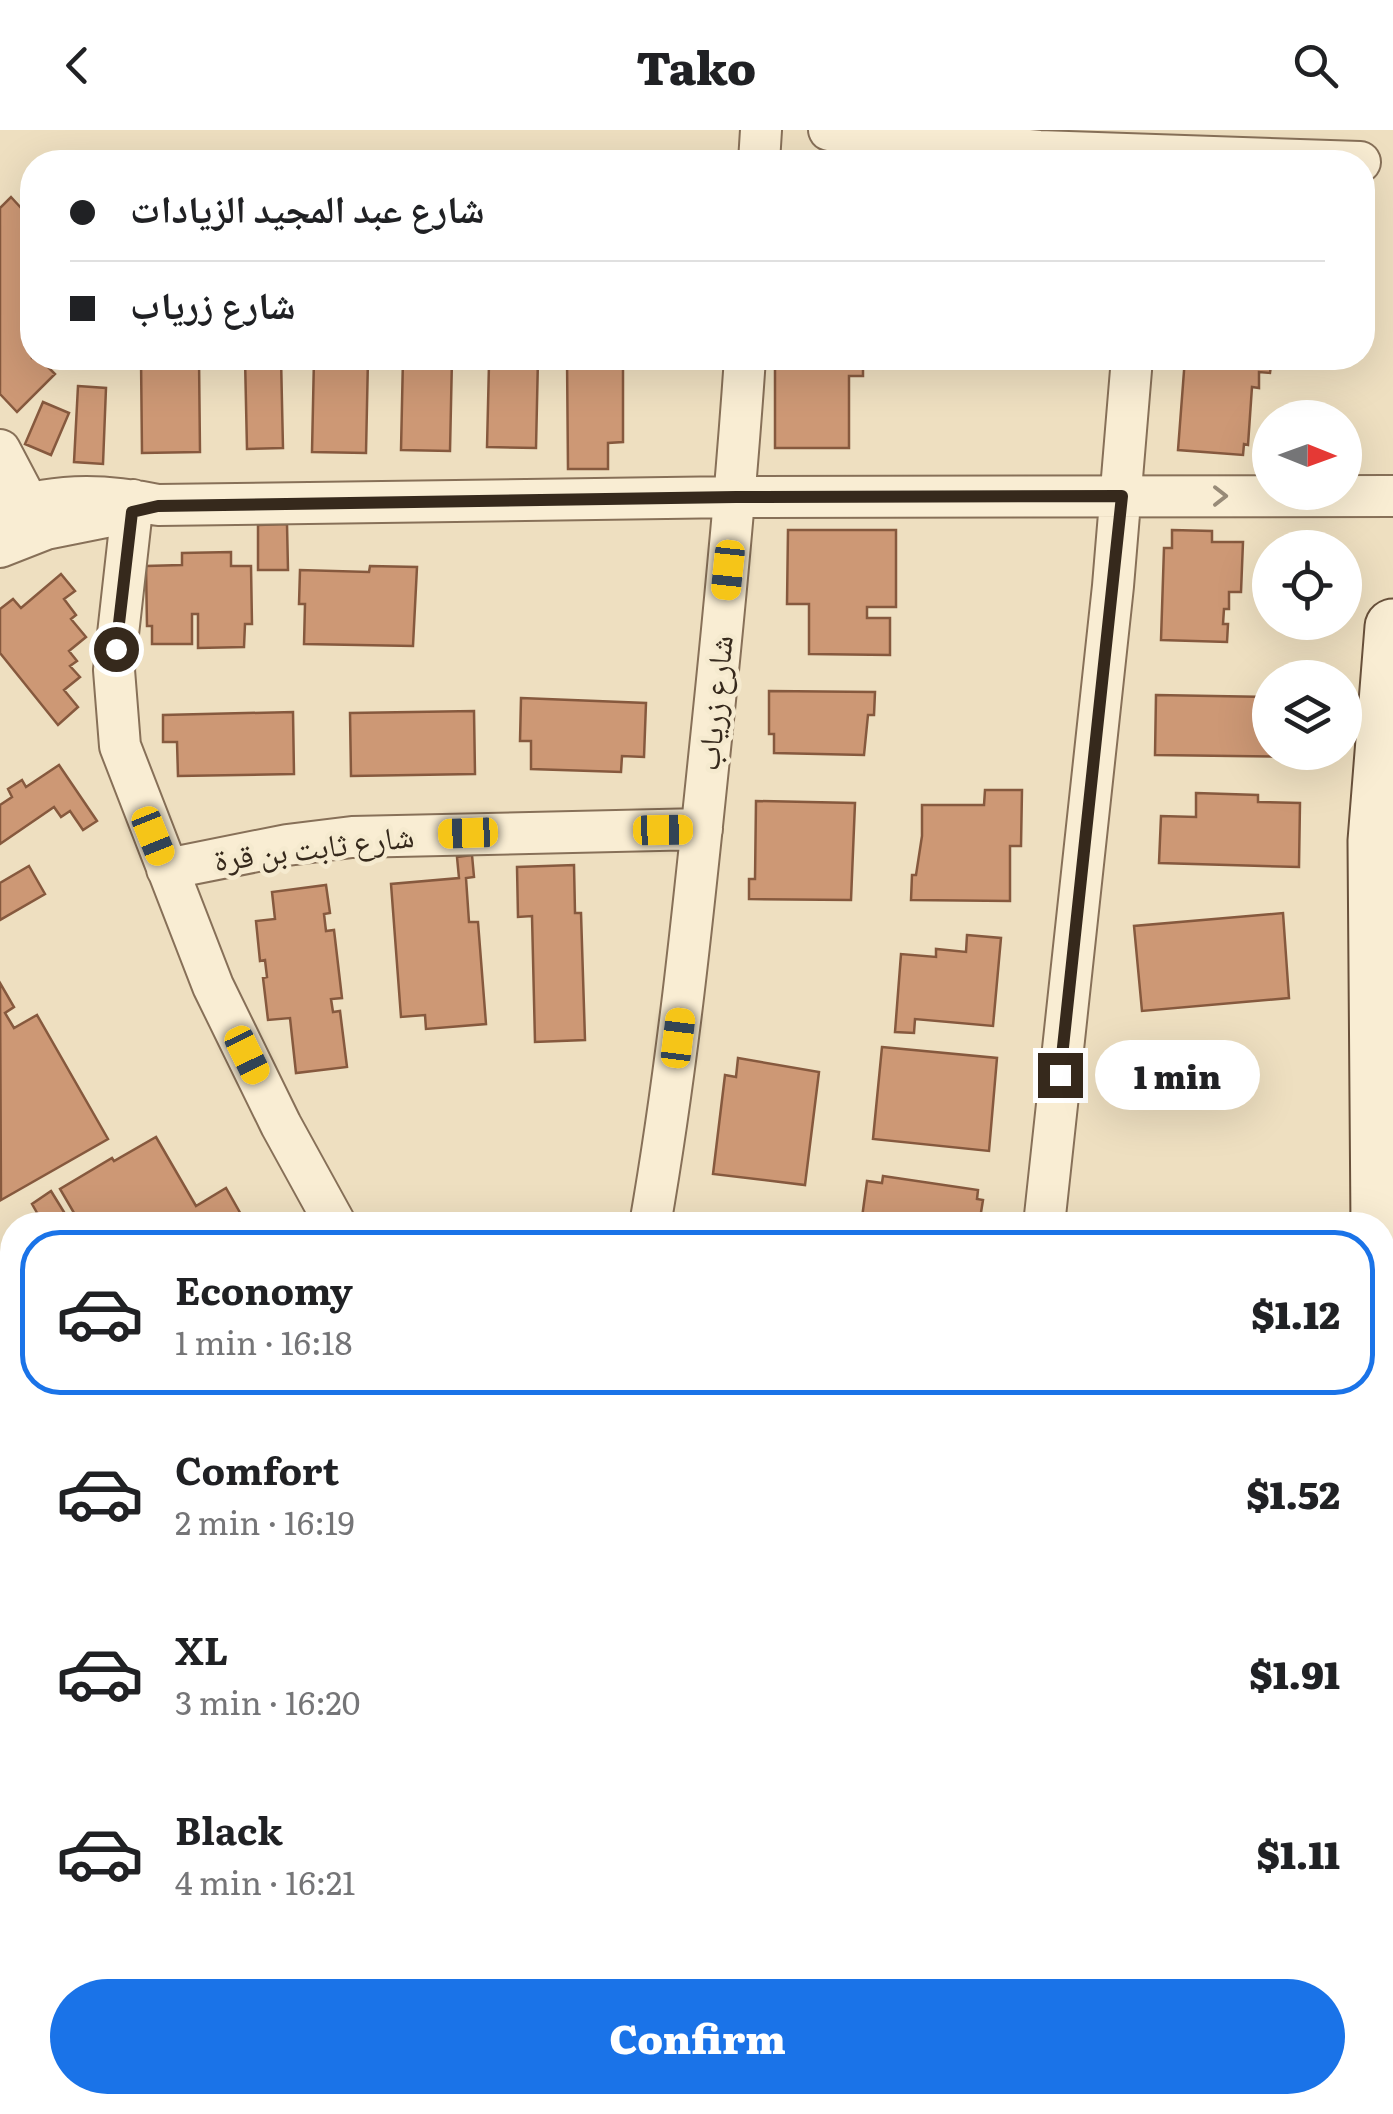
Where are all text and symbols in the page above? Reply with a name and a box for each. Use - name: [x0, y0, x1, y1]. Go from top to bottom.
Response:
- text: Tako: [637, 32, 756, 99]
- icon: back: [50, 38, 105, 93]
- icon: search: [1288, 38, 1343, 93]
- text: شارع عبد المجيد الزيادات: [130, 178, 485, 235]
- text: شارع زرياب: [130, 274, 296, 331]
- north arrow: [1252, 400, 1362, 510]
- map controls: [1252, 400, 1362, 770]
- one-way arrow: [1212, 485, 1228, 507]
- button: locate: [1252, 530, 1362, 640]
- car: [710, 539, 746, 601]
- route start: [94, 627, 139, 672]
- street label: شارع زرياب: [681, 633, 743, 773]
- button: layers: [1252, 660, 1362, 770]
- car: [128, 803, 178, 869]
- street label: شارع ثابت بن قرة: [211, 809, 416, 881]
- car: [633, 814, 693, 846]
- car: [437, 817, 499, 849]
- car: [659, 1006, 697, 1070]
- car: [220, 1021, 274, 1089]
- callout: 1 min: [1095, 1040, 1260, 1110]
- text: 1 min: [1134, 1051, 1221, 1099]
- route end: [1038, 1053, 1083, 1098]
- text: Economy: [175, 1260, 353, 1317]
- icon: car: [55, 1268, 145, 1358]
- text: $1.12: [1251, 1284, 1340, 1341]
- text: 1 min · 16:18: [175, 1317, 352, 1365]
- text: Comfort: [175, 1440, 339, 1497]
- icon: car: [55, 1448, 145, 1538]
- text: $1.52: [1246, 1464, 1340, 1521]
- text: 2 min · 16:19: [175, 1497, 355, 1545]
- text: XL: [175, 1620, 228, 1677]
- icon: car: [55, 1628, 145, 1718]
- text: $1.91: [1249, 1644, 1340, 1701]
- text: 3 min · 16:20: [175, 1677, 360, 1725]
- text: Black: [175, 1800, 283, 1857]
- icon: car: [55, 1808, 145, 1898]
- text: $1.11: [1257, 1824, 1340, 1881]
- text: 4 min · 16:21: [175, 1857, 355, 1905]
- button: Confirm: [50, 1979, 1345, 2094]

